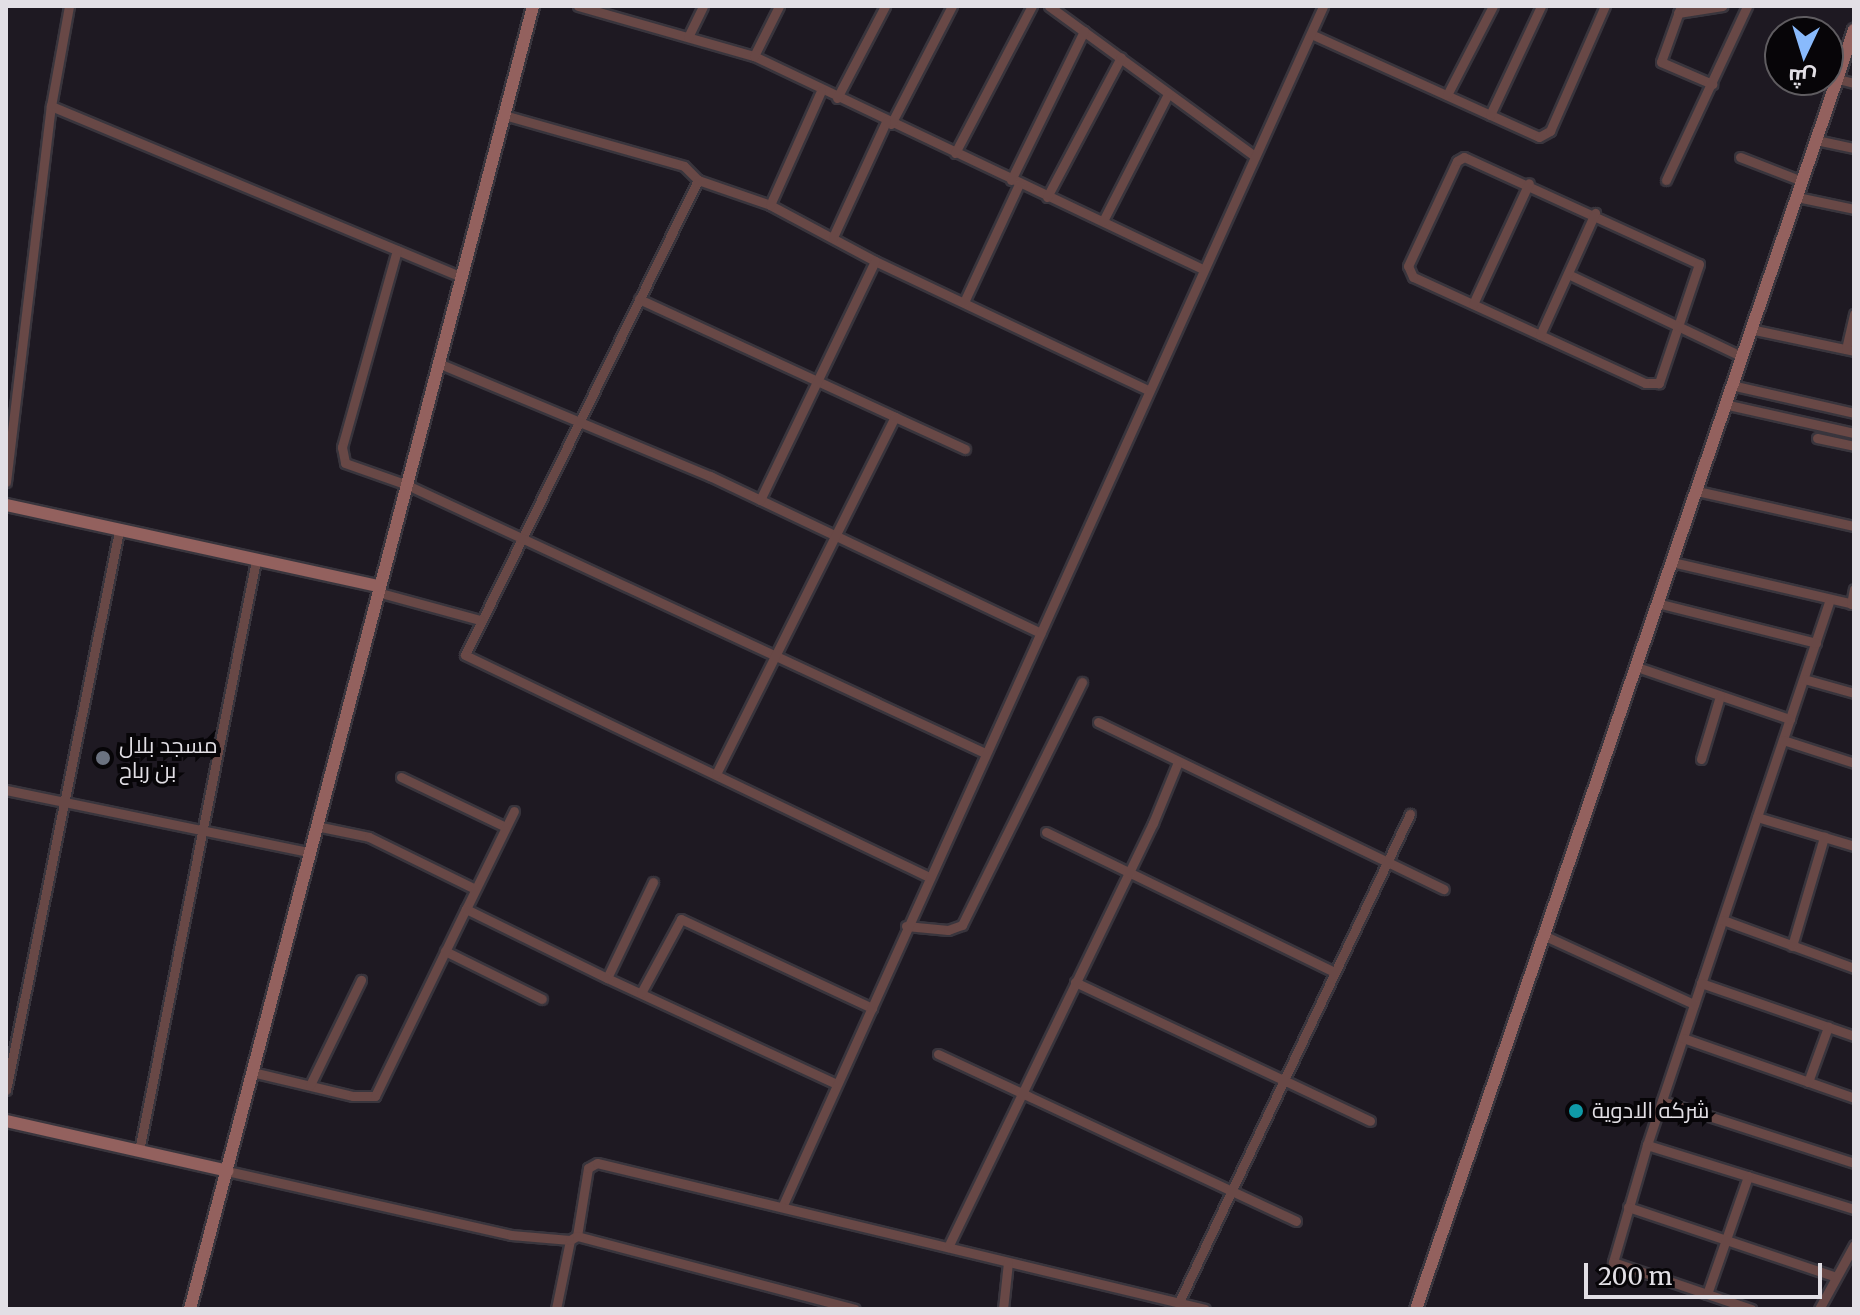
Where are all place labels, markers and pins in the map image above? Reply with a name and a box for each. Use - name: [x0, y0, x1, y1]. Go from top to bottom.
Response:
- place label: مسجد بلال بن رباح: [119, 732, 218, 784]
- marker: مسجد بلال بن رباح: [94, 749, 112, 767]
- place label: شركه الادوية: [1592, 1098, 1709, 1124]
- marker: شركه الادوية: [1567, 1102, 1585, 1120]

